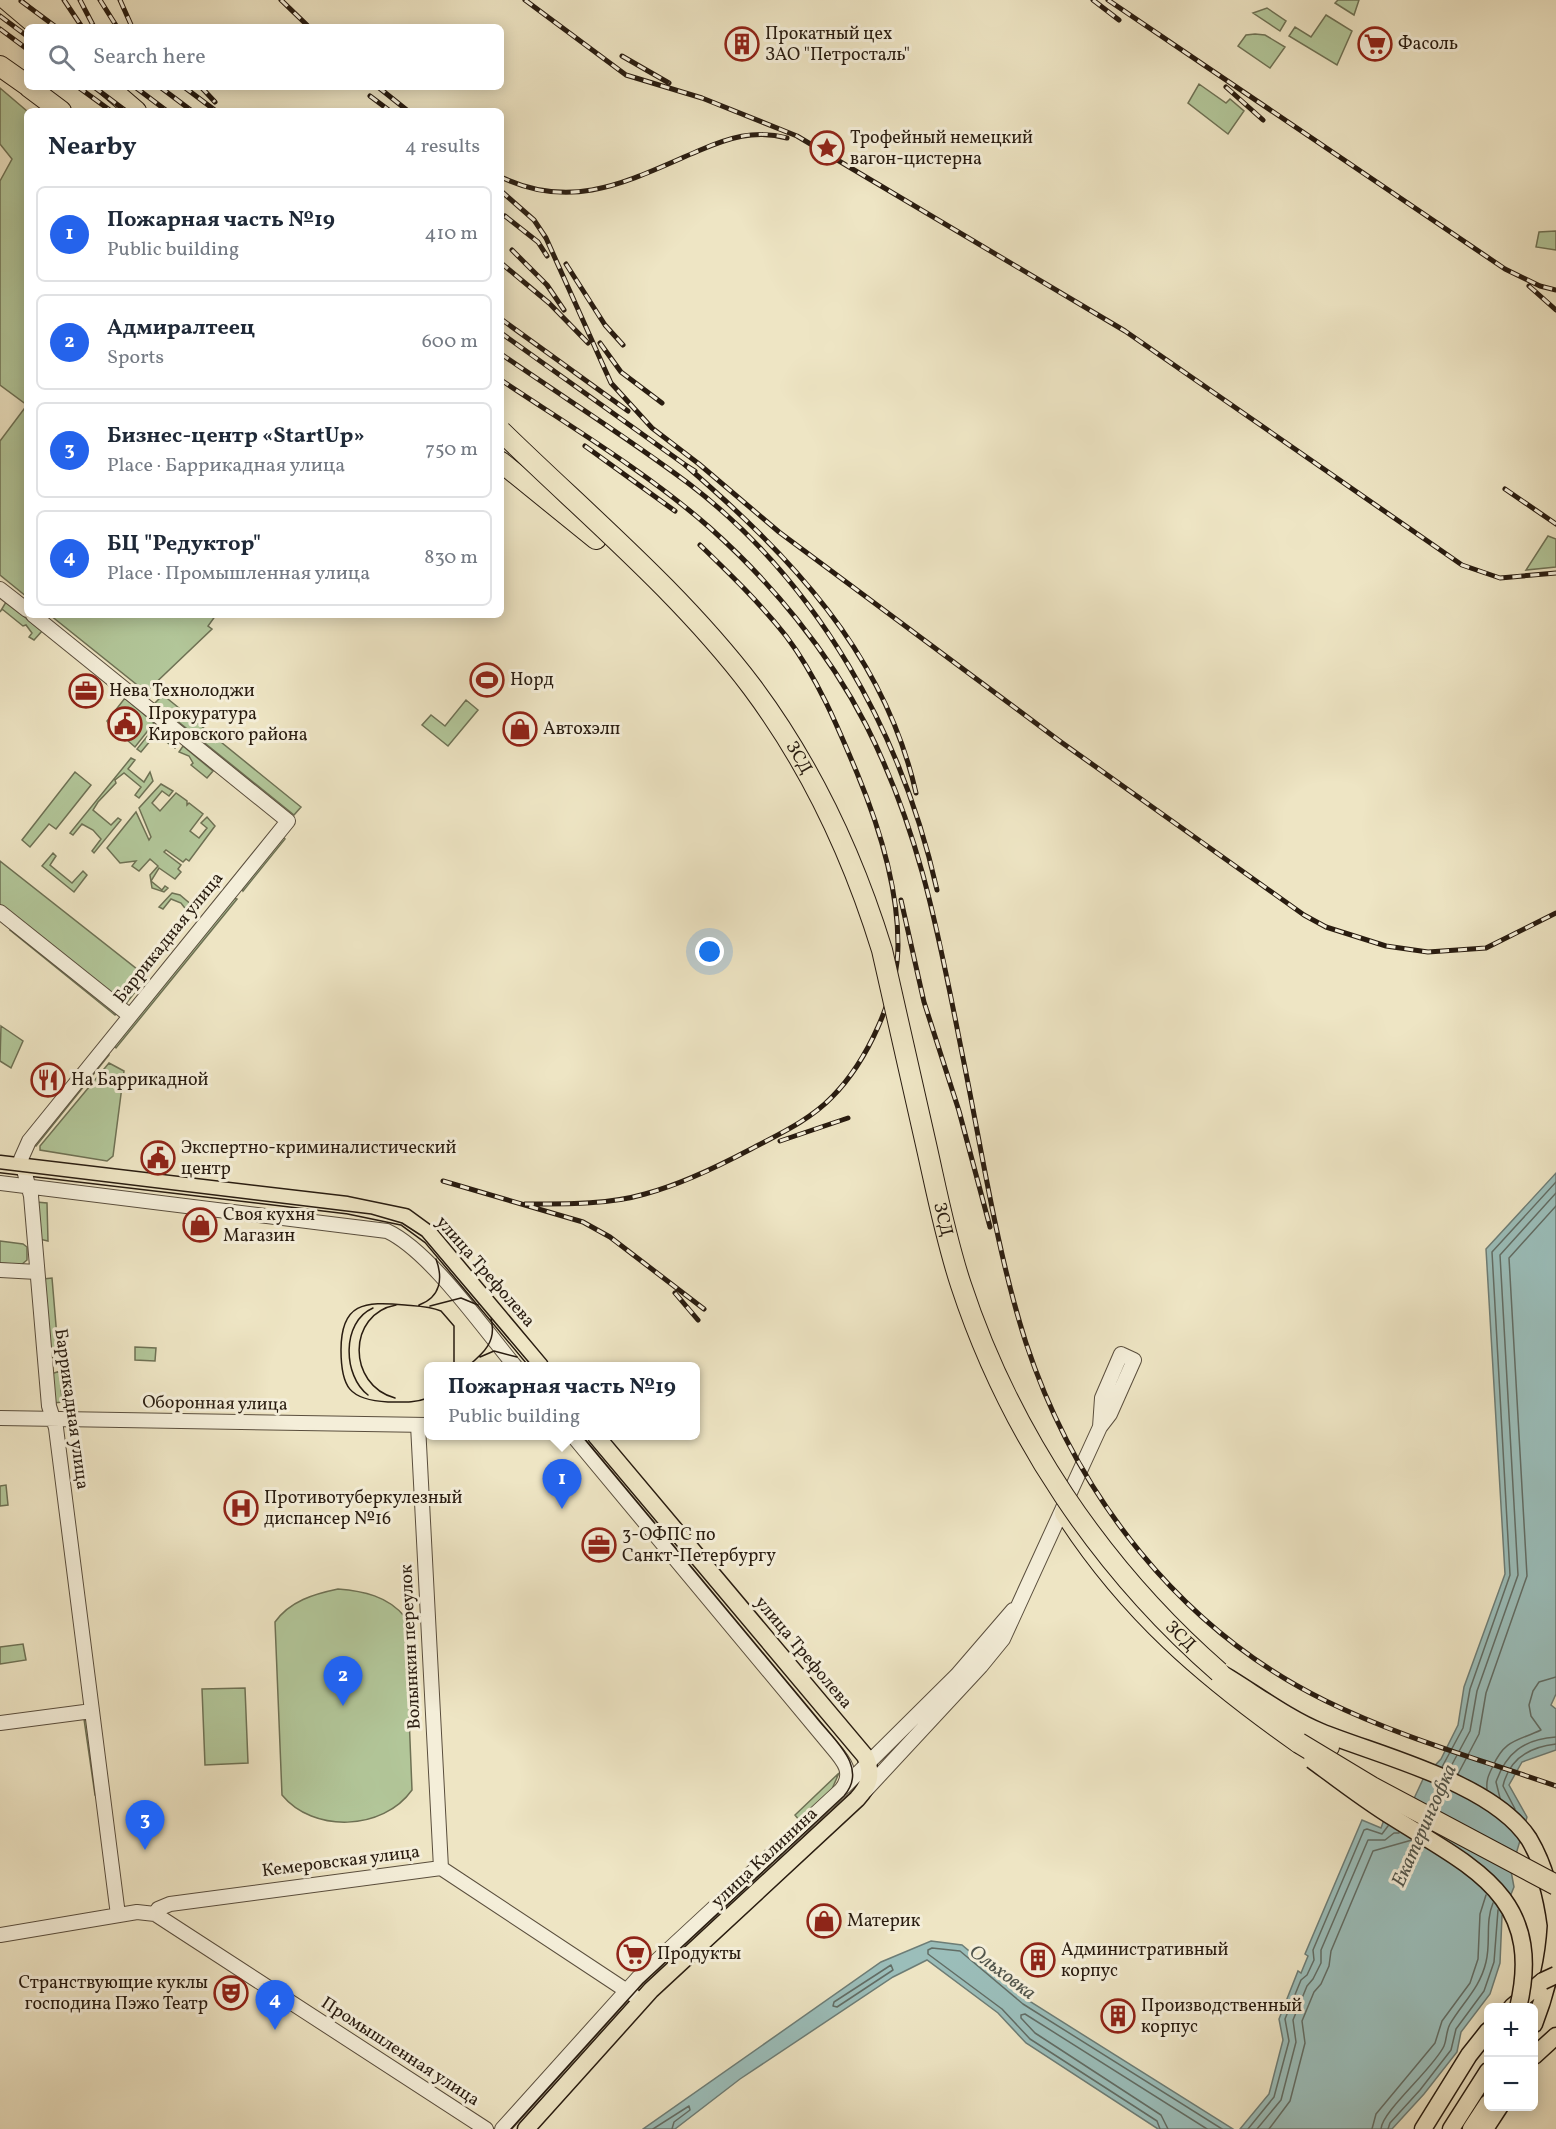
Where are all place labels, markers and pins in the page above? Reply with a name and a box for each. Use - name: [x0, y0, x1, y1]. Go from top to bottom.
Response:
- place label: Прокатный цех ЗАО "Петросталь": [765, 22, 910, 68]
- building icon: Прокатный цех ЗАО "Петросталь": [724, 26, 760, 62]
- supermarket icon: Фасоль: [1357, 26, 1393, 62]
- place label: Фасоль: [1398, 32, 1458, 57]
- place label: Трофейный немецкий вагон-цистерна: [850, 126, 1033, 172]
- place icon: Трофейный немецкий вагон-цистерна: [809, 130, 845, 166]
- sports icon: Норд: [469, 662, 505, 698]
- place label: Норд: [510, 668, 554, 693]
- office icon: Нева Технолоджи: [68, 673, 104, 709]
- place label: Нева Технолоджи: [109, 679, 255, 704]
- place label: Прокуратура Кировского района: [148, 702, 308, 748]
- public building icon: Прокуратура Кировского района: [107, 706, 143, 742]
- shop icon: Автохэлп: [502, 711, 538, 747]
- place label: Автохэлп: [543, 717, 620, 742]
- restaurant icon: На Баррикадной: [30, 1062, 66, 1098]
- place label: На Баррикадной: [71, 1068, 209, 1093]
- place label: Экспертно-криминалистический центр: [181, 1136, 457, 1182]
- public building icon: Экспертно-криминалистический центр: [140, 1140, 176, 1176]
- place label: Своя кухня Магазин: [223, 1203, 315, 1249]
- shop icon: Своя кухня Магазин: [182, 1207, 218, 1243]
- pin: 1: [542, 1460, 582, 1509]
- place label: Противотуберкулезный диспансер №16: [264, 1486, 462, 1532]
- hospital icon: Противотуберкулезный диспансер №16: [223, 1490, 259, 1526]
- place label: 3-ОФПС по Санкт-Петербургу: [622, 1523, 776, 1569]
- office icon: 3-ОФПС по Санкт-Петербургу: [581, 1527, 617, 1563]
- pin: 2: [324, 1656, 362, 1706]
- pin: 3: [126, 1800, 164, 1850]
- shop icon: Материк: [806, 1903, 842, 1939]
- place label: Материк: [847, 1909, 921, 1934]
- supermarket icon: Продукты: [616, 1936, 652, 1972]
- place label: Административный корпус: [1061, 1938, 1228, 1984]
- place label: Продукты: [657, 1942, 742, 1967]
- building icon: Административный корпус: [1020, 1942, 1056, 1978]
- place label: Странствующие куклы господина Пэжо Театр: [19, 1971, 208, 2017]
- theatre icon: Странствующие куклы господина Пэжо Театр: [213, 1975, 249, 2011]
- pin: 4: [256, 1980, 294, 2030]
- place label: Производственный корпус: [1141, 1994, 1302, 2040]
- building icon: Производственный корпус: [1100, 1998, 1136, 2034]

